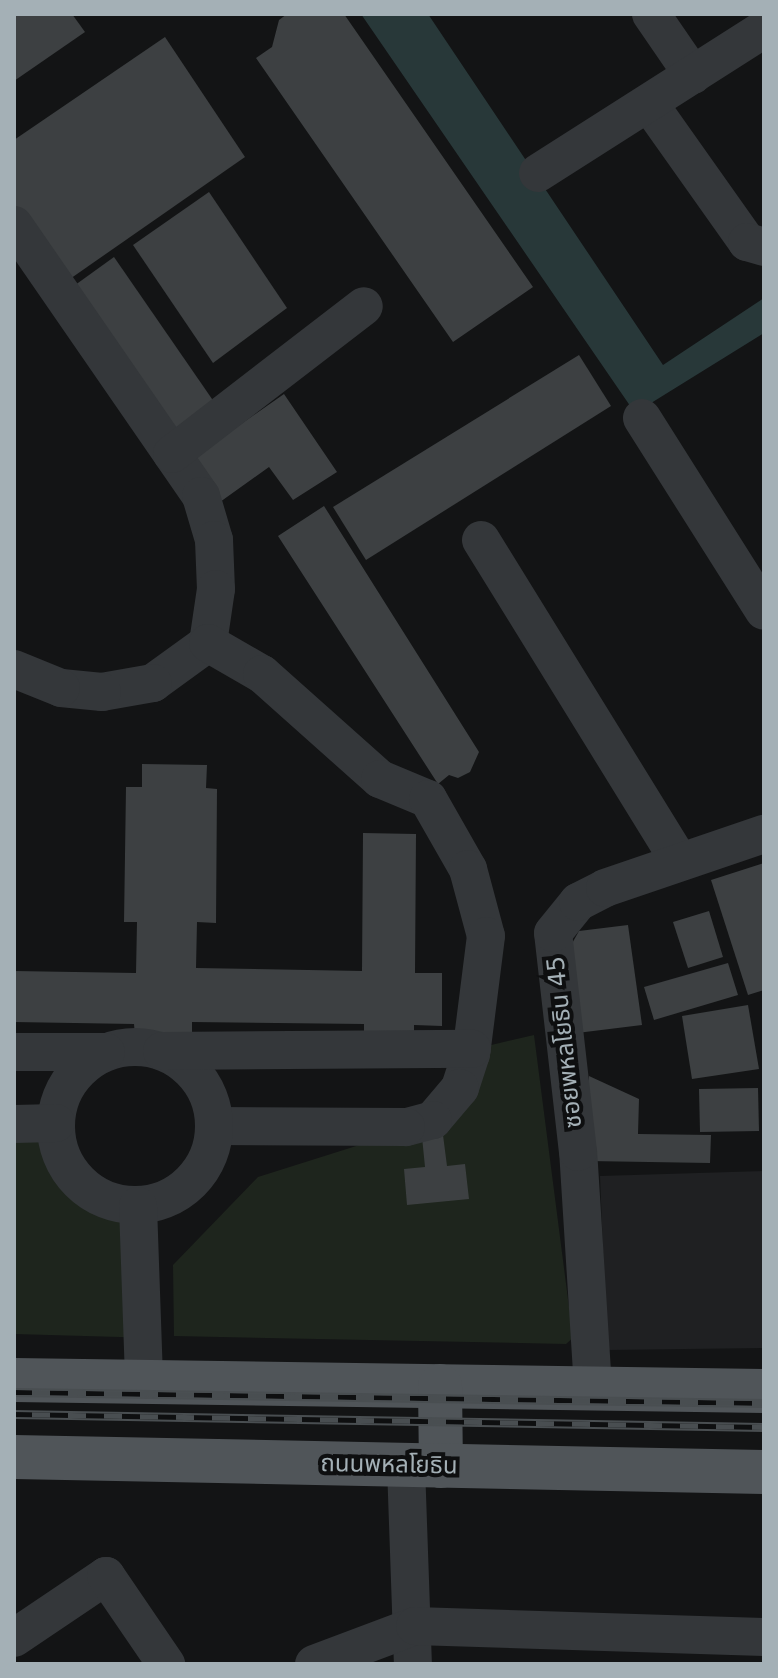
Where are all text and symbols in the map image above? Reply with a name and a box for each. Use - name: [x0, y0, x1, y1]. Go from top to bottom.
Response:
- street label: ซอยพหลโยธิน 45: [542, 955, 588, 1129]
- street label: ถนนพหลโยธิน: [320, 1449, 458, 1481]

